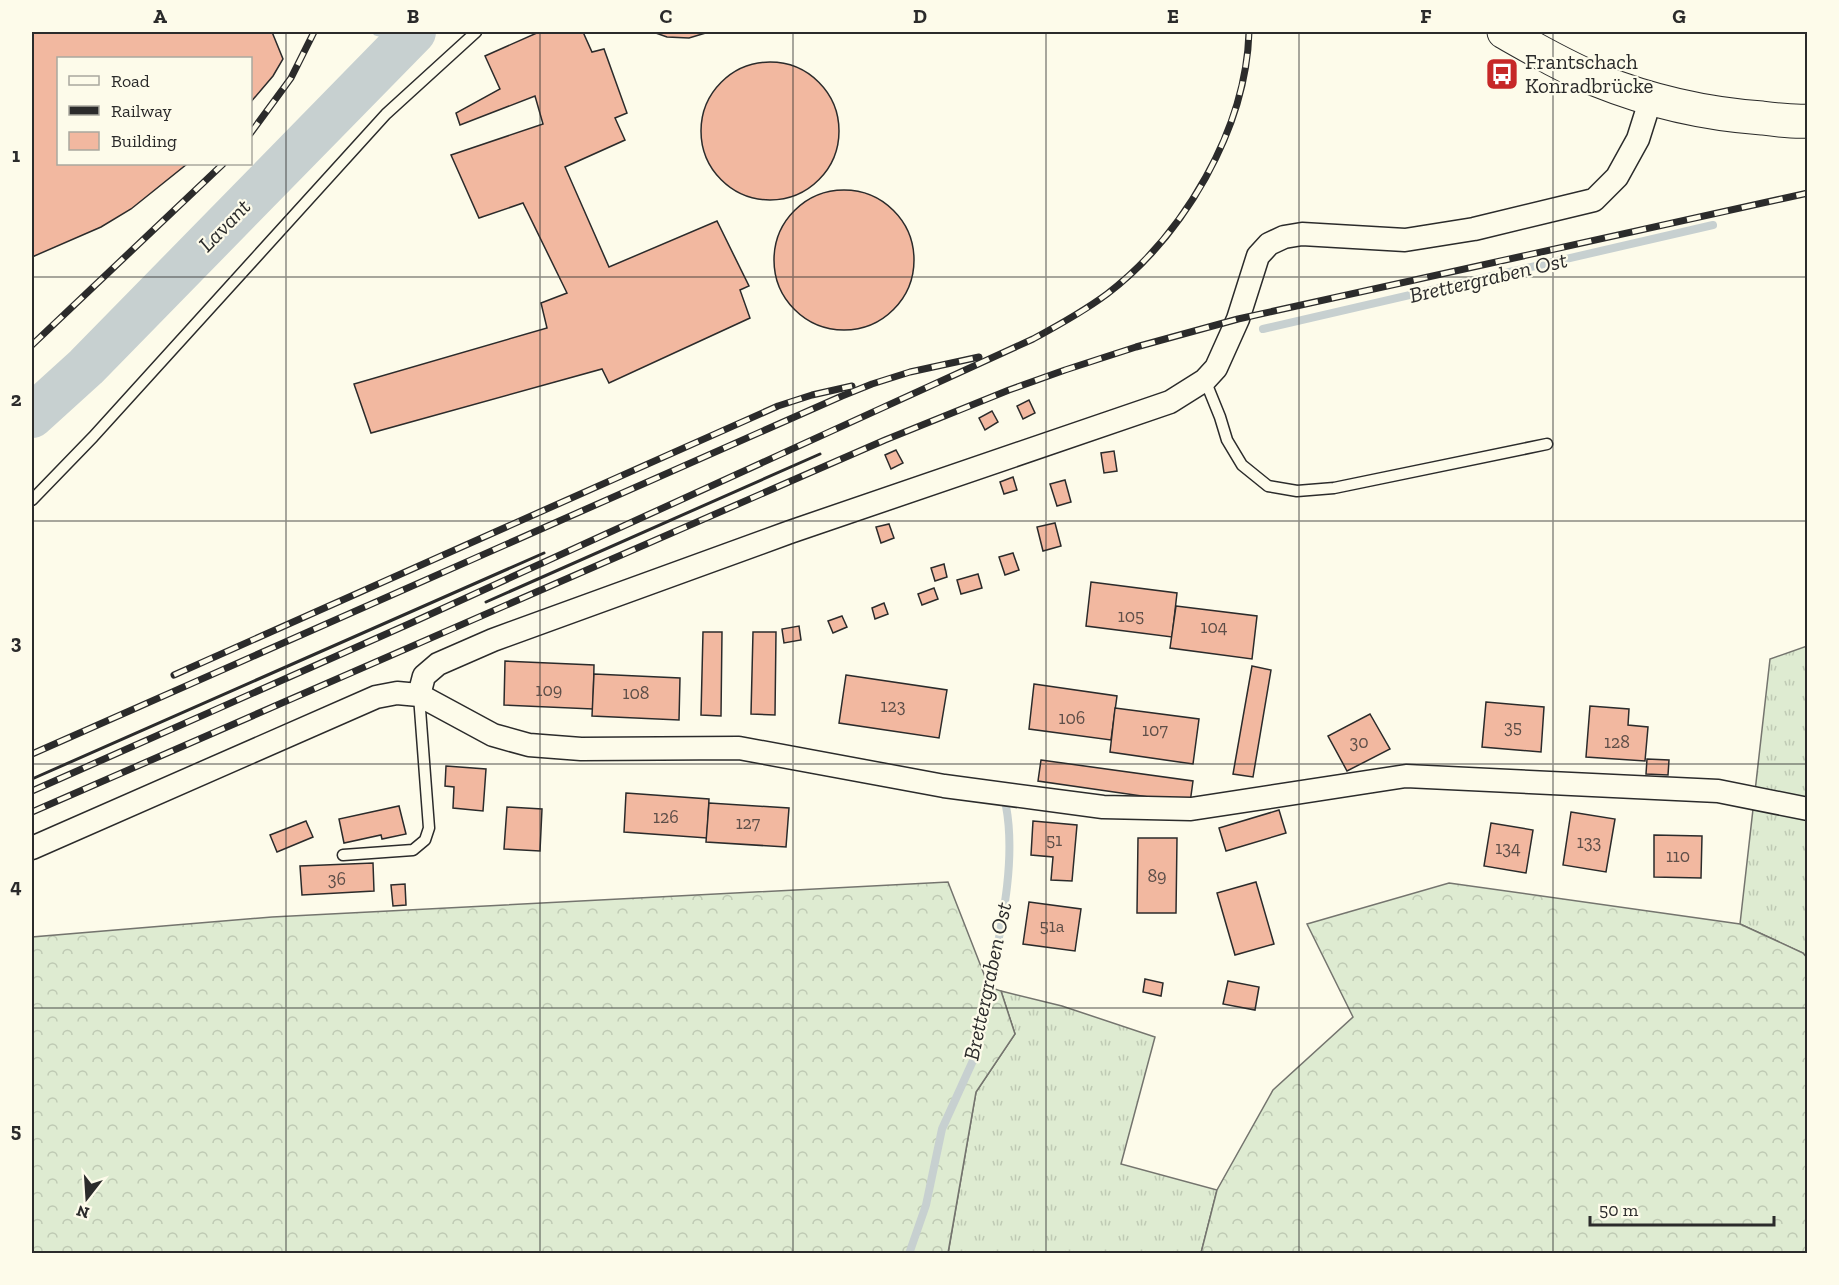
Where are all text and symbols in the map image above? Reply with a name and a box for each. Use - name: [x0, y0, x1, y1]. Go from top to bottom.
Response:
- text: A: [153, 4, 167, 28]
- text: B: [407, 4, 419, 28]
- text: C: [660, 4, 673, 28]
- text: D: [913, 4, 927, 28]
- text: E: [1167, 4, 1179, 28]
- text: F: [1420, 4, 1432, 28]
- text: G: [1672, 4, 1686, 28]
- place label: Frantschach Konradbrücke: [1525, 49, 1653, 98]
- bus stop icon: Frantschach Konradbrücke: [1484, 56, 1520, 92]
- legend: [57, 57, 252, 165]
- text: Road: [111, 70, 150, 92]
- text: Railway: [111, 100, 173, 122]
- text: Building: [111, 130, 177, 152]
- text: 1: [12, 143, 20, 167]
- water label: Lavant: [193, 193, 256, 257]
- water label: Brettergraben Ost: [1407, 246, 1570, 309]
- text: 2: [11, 387, 22, 411]
- house number: 105: [1118, 605, 1144, 627]
- house number: 104: [1201, 616, 1228, 638]
- text: 3: [11, 630, 22, 654]
- house number: 109: [536, 679, 562, 701]
- house number: 108: [623, 682, 649, 704]
- house number: 123: [880, 695, 906, 717]
- house number: 106: [1059, 707, 1085, 729]
- house number: 35: [1504, 716, 1522, 738]
- house number: 107: [1142, 719, 1168, 741]
- house number: 30: [1349, 731, 1369, 753]
- house number: 128: [1604, 731, 1630, 753]
- house number: 126: [653, 806, 679, 828]
- house number: 127: [736, 812, 761, 834]
- house number: 51: [1046, 829, 1062, 851]
- house number: 133: [1577, 831, 1601, 853]
- house number: 134: [1495, 837, 1521, 859]
- house number: 110: [1666, 845, 1690, 867]
- house number: 89: [1147, 865, 1167, 887]
- house number: 36: [328, 868, 346, 890]
- text: 4: [10, 874, 22, 898]
- water label: Brettergraben Ost: [958, 899, 1018, 1063]
- house number: 51a: [1040, 915, 1065, 937]
- text: 5: [11, 1118, 21, 1142]
- north arrow: [57, 1168, 117, 1228]
- scale bar: [1590, 1189, 1774, 1227]
- text: 50 m: [1599, 1199, 1639, 1221]
- text: N: [74, 1201, 91, 1223]

